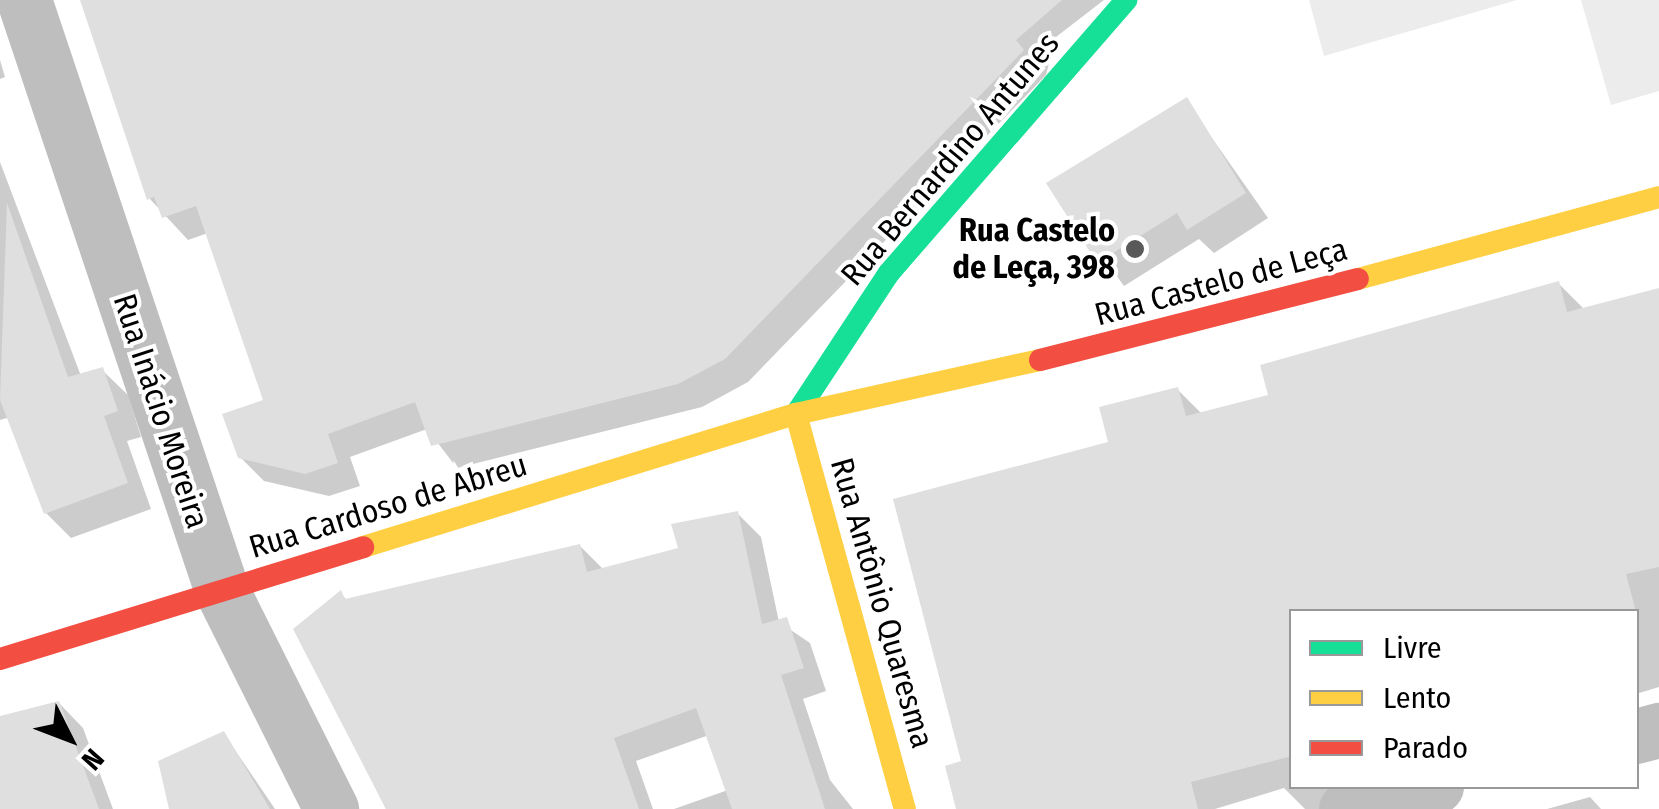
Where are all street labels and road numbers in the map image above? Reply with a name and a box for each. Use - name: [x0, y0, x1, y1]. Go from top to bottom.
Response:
- street label: Rua Bernardino Antunes: [833, 25, 1067, 293]
- street label: Rua Castelo de Leça: [1091, 230, 1351, 334]
- street label: Rua Inácio Moreira: [105, 289, 217, 533]
- street label: Rua Cardoso de Abreu: [244, 445, 532, 567]
- street label: Rua Antônio Quaresma: [822, 454, 942, 752]

